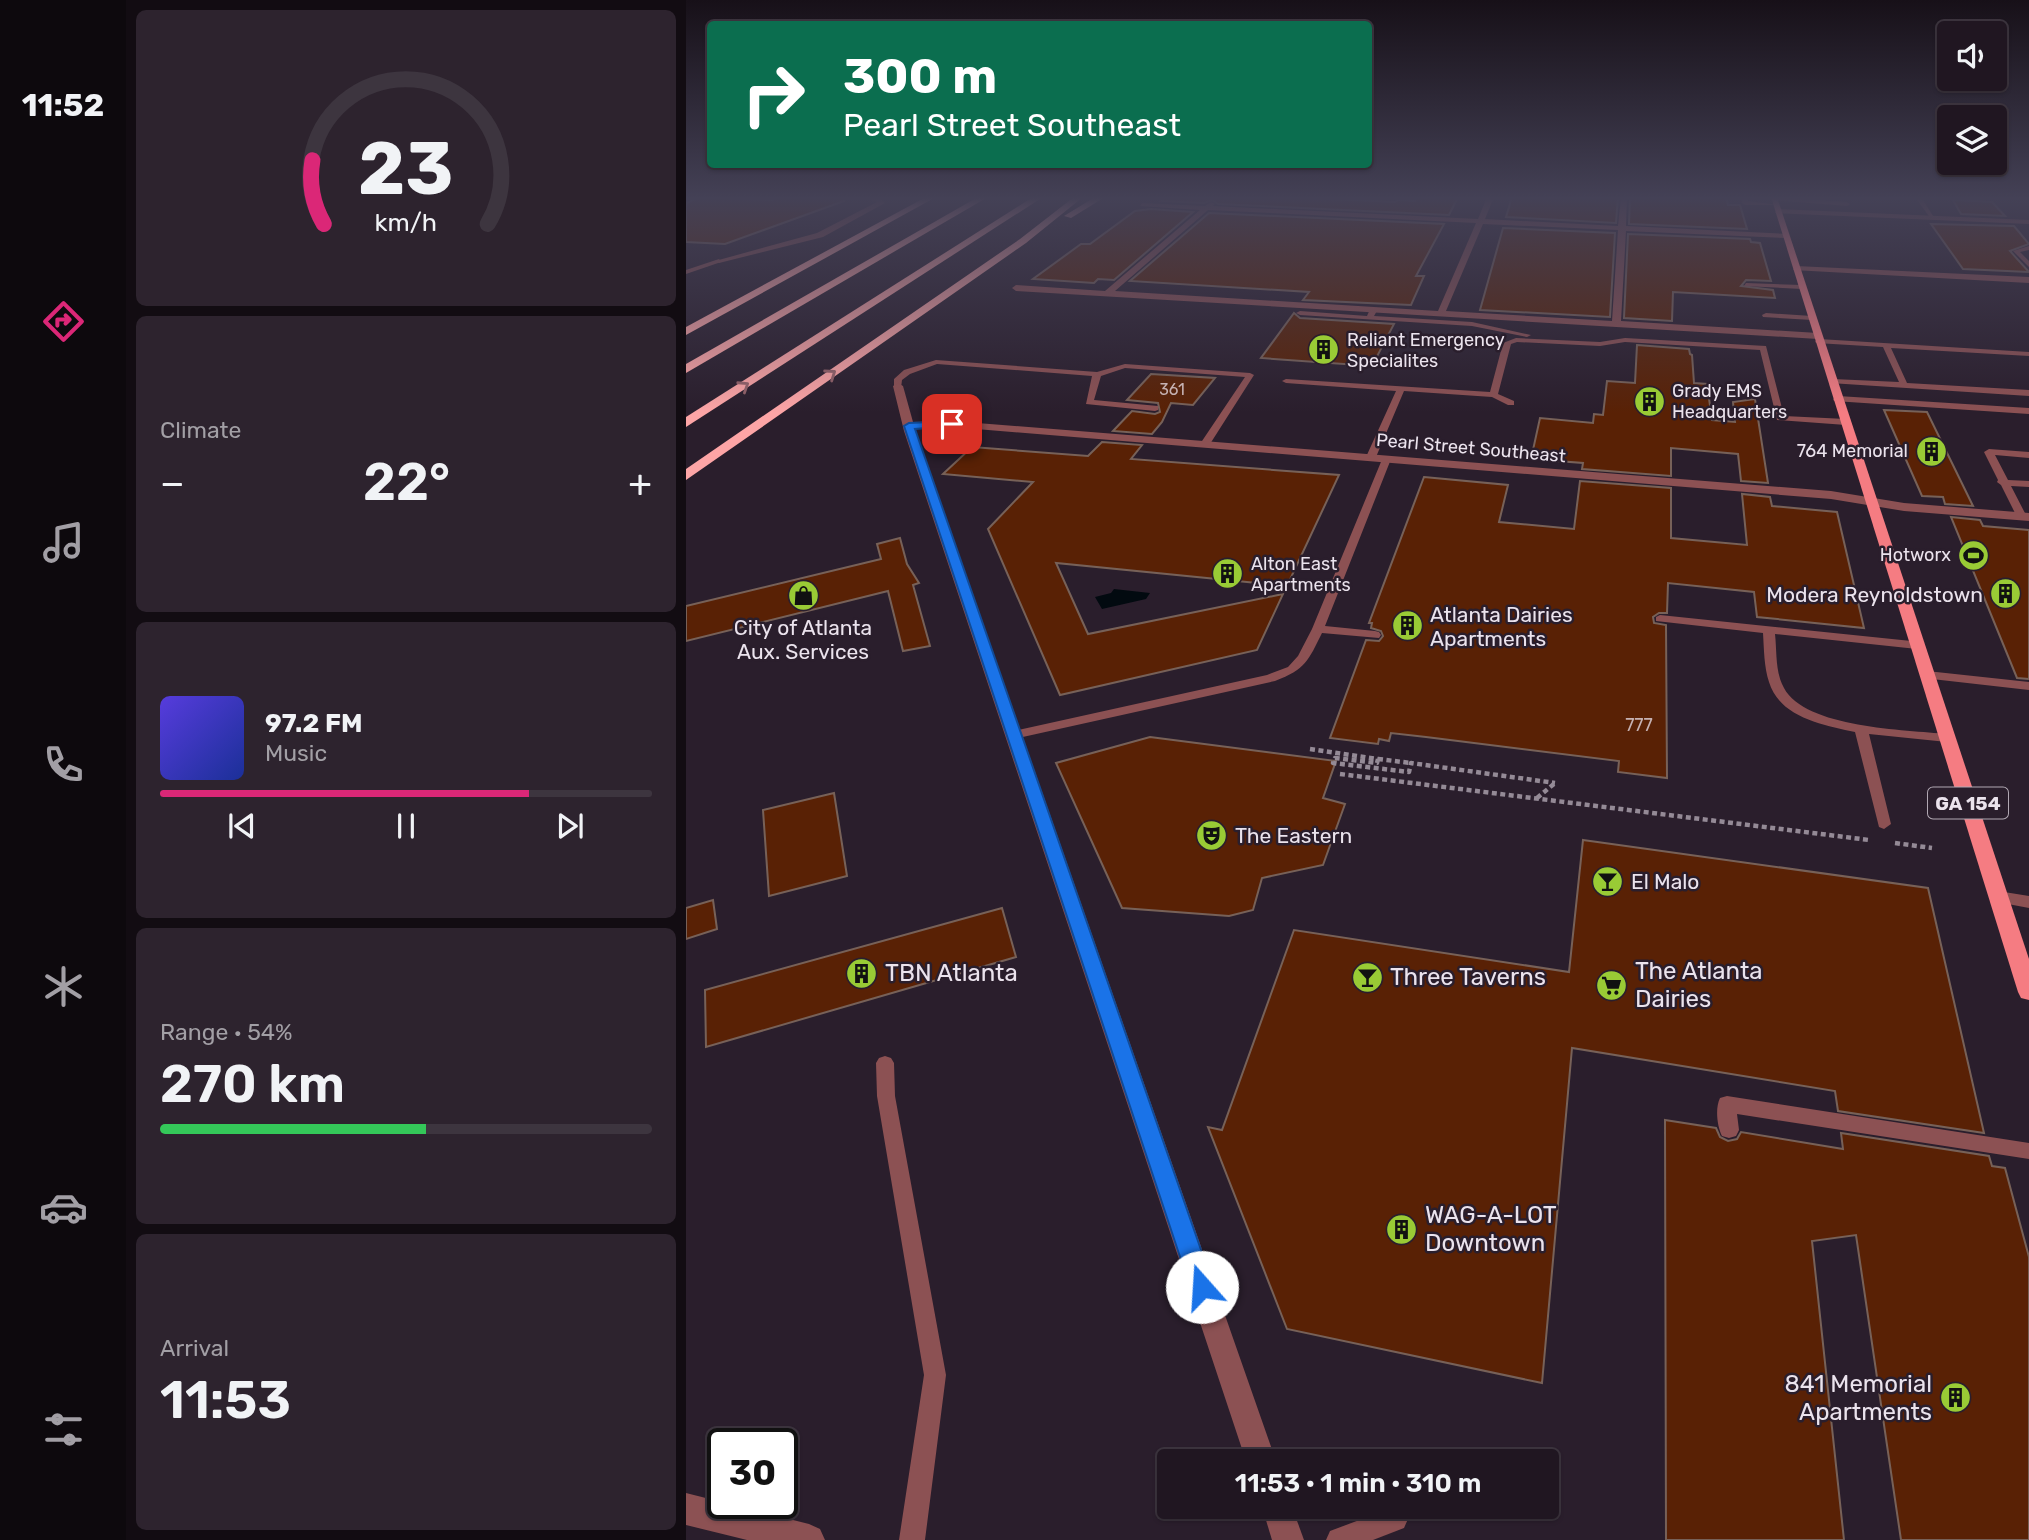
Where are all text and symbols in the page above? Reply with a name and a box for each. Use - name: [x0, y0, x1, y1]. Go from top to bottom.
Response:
- map controls: [1937, 21, 2007, 175]
- button: sound: [1937, 21, 2007, 91]
- text: 300 m: [843, 47, 997, 105]
- icon: right: [728, 49, 819, 140]
- text: 11:52: [22, 86, 104, 124]
- button: layers: [1937, 105, 2007, 175]
- text: Pearl Street Southeast: [843, 106, 1181, 144]
- text: 23: [358, 126, 454, 212]
- text: km/h: [375, 208, 437, 237]
- icon: directions: [39, 297, 88, 346]
- place label: Reliant Emergency Specialites: [1347, 329, 1505, 372]
- building icon: Reliant Emergency Specialites: [1307, 333, 1341, 367]
- one-way arrow: [824, 369, 837, 382]
- house number: 361: [1159, 380, 1185, 399]
- place label: Grady EMS Headquarters: [1672, 380, 1787, 423]
- one-way arrow: [736, 381, 749, 394]
- building icon: Grady EMS Headquarters: [1632, 384, 1666, 418]
- pin: [922, 394, 982, 454]
- icon: arrive: [933, 405, 971, 443]
- text: Climate: [160, 416, 241, 444]
- street label: Pearl Street Southeast: [1375, 429, 1567, 467]
- building icon: 764 Memorial: [1914, 434, 1948, 468]
- place label: 764 Memorial: [1797, 440, 1908, 462]
- text: 22°: [363, 451, 450, 513]
- text: −: [160, 460, 185, 506]
- text: +: [628, 460, 652, 506]
- icon: music: [39, 518, 88, 567]
- sports icon: Hotworx: [1957, 538, 1991, 572]
- place label: Hotworx: [1880, 544, 1951, 566]
- place label: Alton East Apartments: [1251, 553, 1351, 596]
- building icon: Alton East Apartments: [1211, 557, 1245, 591]
- building icon: Modera Reynoldstown: [1989, 577, 2023, 611]
- shop icon: City of Atlanta Aux. Services: [786, 578, 820, 612]
- place label: Modera Reynoldstown: [1766, 582, 1983, 607]
- place label: Atlanta Dairies Apartments: [1430, 602, 1573, 651]
- building icon: Atlanta Dairies Apartments: [1390, 609, 1424, 643]
- place label: City of Atlanta Aux. Services: [734, 615, 872, 664]
- text: 97.2 FM: [265, 708, 363, 739]
- house number: 777: [1625, 714, 1653, 736]
- text: Music: [265, 739, 327, 767]
- icon: phone: [39, 740, 88, 789]
- road number: GA 154: [1928, 788, 2008, 818]
- icon: previous: [223, 807, 261, 845]
- icon: pause: [387, 807, 425, 845]
- icon: next: [551, 807, 589, 845]
- theatre icon: The Eastern: [1195, 818, 1229, 852]
- place label: The Eastern: [1235, 823, 1352, 848]
- bar icon: El Malo: [1591, 864, 1625, 898]
- place label: El Malo: [1631, 869, 1699, 894]
- building icon: TBN Atlanta: [845, 956, 879, 990]
- place label: The Atlanta Dairies: [1635, 957, 1763, 1013]
- place label: TBN Atlanta: [885, 959, 1018, 987]
- bar icon: Three Taverns: [1350, 960, 1384, 994]
- icon: climate: [39, 962, 88, 1011]
- place label: Three Taverns: [1390, 963, 1546, 991]
- supermarket icon: The Atlanta Dairies: [1595, 968, 1629, 1002]
- text: Range · 54%: [160, 1018, 293, 1046]
- text: 270 km: [160, 1053, 345, 1115]
- icon: car: [39, 1183, 88, 1232]
- place label: WAG-A-LOT Downtown: [1425, 1201, 1557, 1257]
- building icon: WAG-A-LOT Downtown: [1385, 1212, 1419, 1246]
- position arrow: [1165, 1250, 1239, 1324]
- text: Arrival: [160, 1334, 229, 1362]
- text: 11:53: [160, 1369, 291, 1431]
- place label: 841 Memorial Apartments: [1785, 1370, 1932, 1426]
- building icon: 841 Memorial Apartments: [1938, 1381, 1972, 1415]
- icon: filters: [39, 1405, 88, 1454]
- speed limit sign: 30: [707, 1428, 798, 1519]
- text: 11:53 · 1 min · 310 m: [1235, 1468, 1481, 1499]

